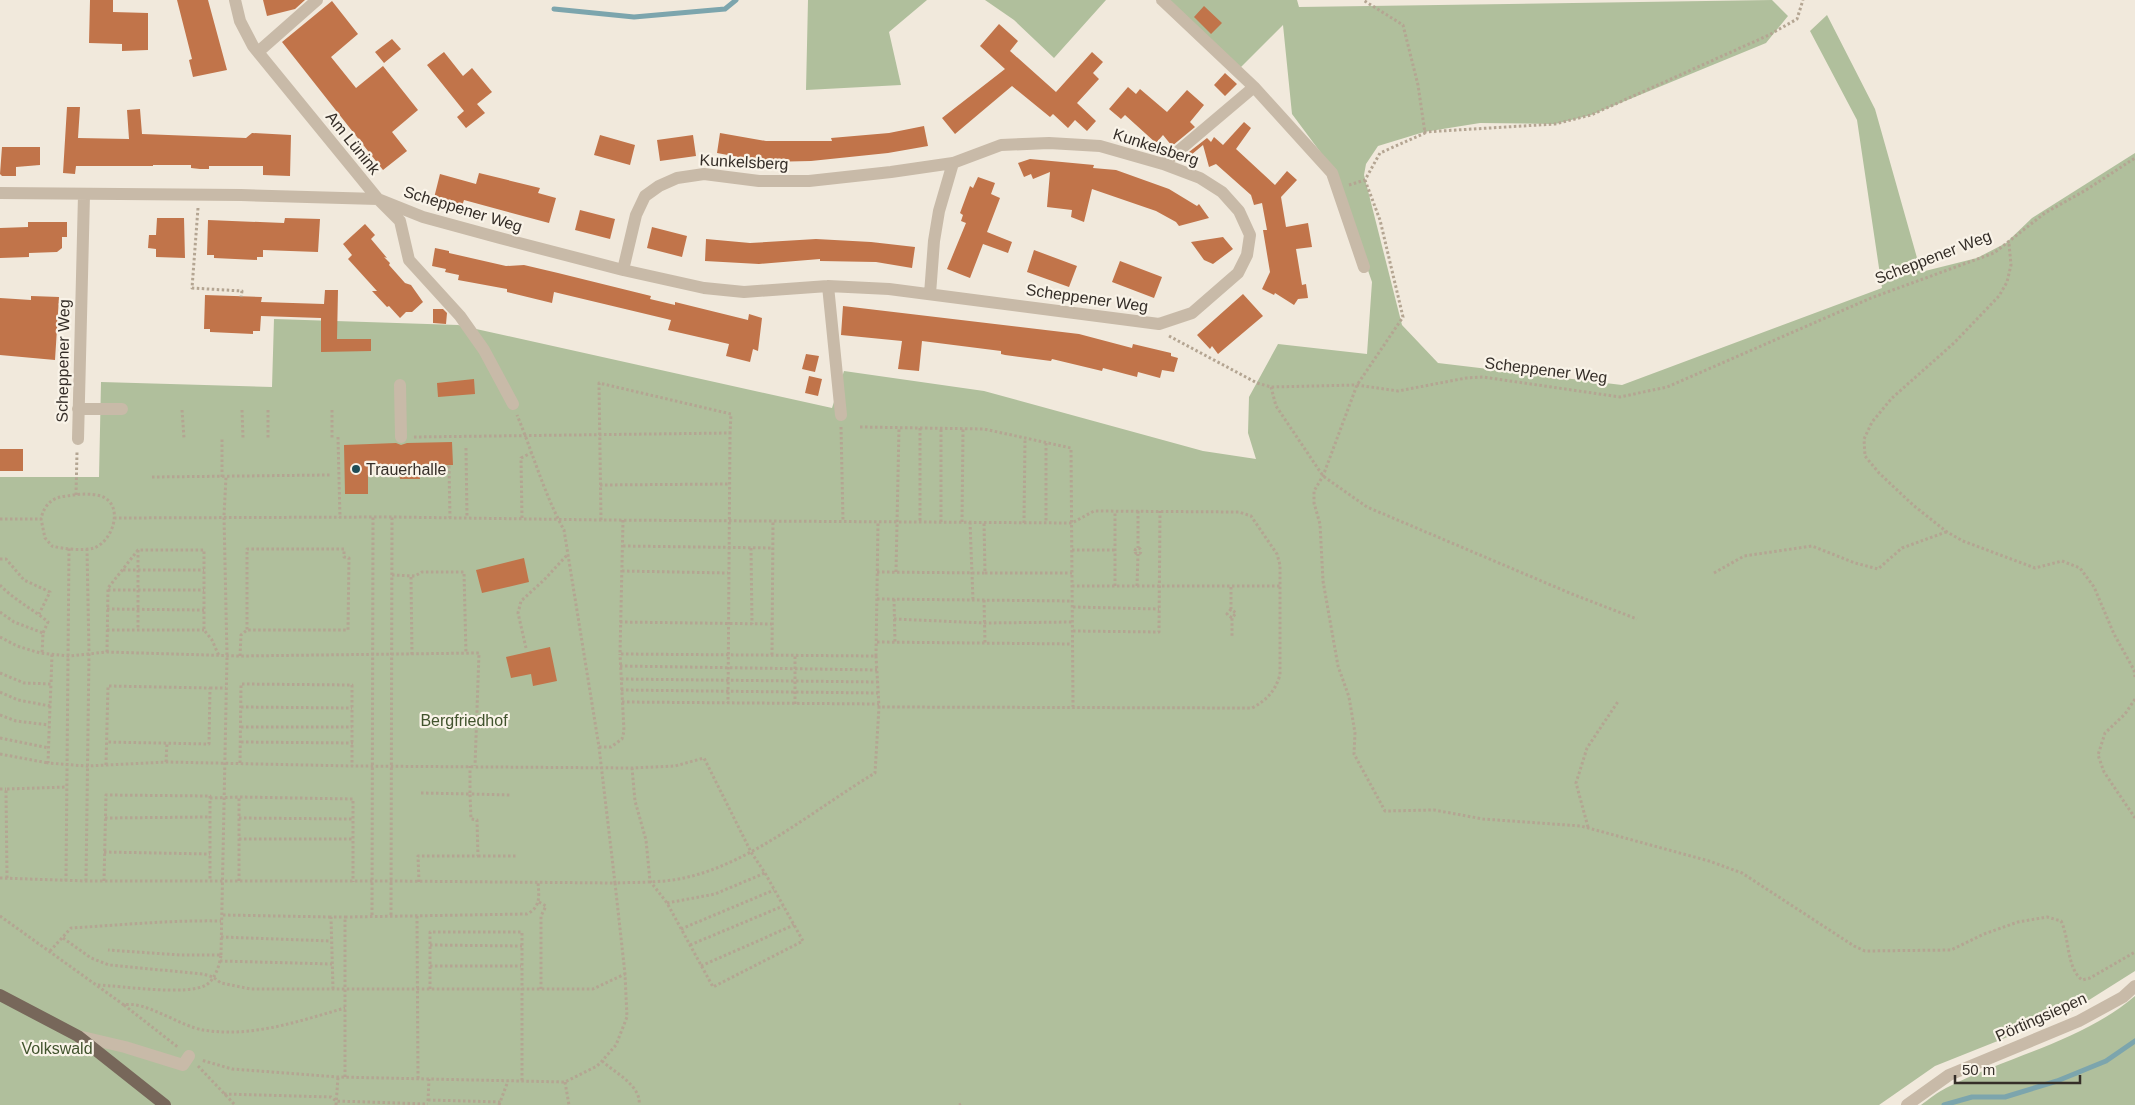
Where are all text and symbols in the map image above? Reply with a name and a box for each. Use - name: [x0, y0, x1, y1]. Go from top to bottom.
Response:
- street label: Am Lünink: [323, 108, 384, 179]
- street label: Kunkelsberg: [1111, 125, 1201, 169]
- street label: Kunkelsberg: [699, 151, 789, 173]
- street label: Scheppener Weg: [402, 183, 524, 235]
- street label: Scheppener Weg: [1872, 227, 1994, 287]
- street label: Scheppener Weg: [1025, 281, 1149, 315]
- street label: Scheppener Weg: [53, 299, 73, 423]
- street label: Scheppener Weg: [1484, 354, 1608, 386]
- place label: Trauerhalle: [366, 461, 446, 478]
- marker: Trauerhalle: [350, 463, 362, 475]
- park label: Bergfriedhof: [420, 712, 508, 729]
- street label: Pörtingsiepen: [1993, 989, 2089, 1045]
- park label: Volkswald: [21, 1040, 93, 1057]
- scale bar: [1955, 1052, 2080, 1084]
- text: 50 m: [1962, 1061, 1995, 1078]

